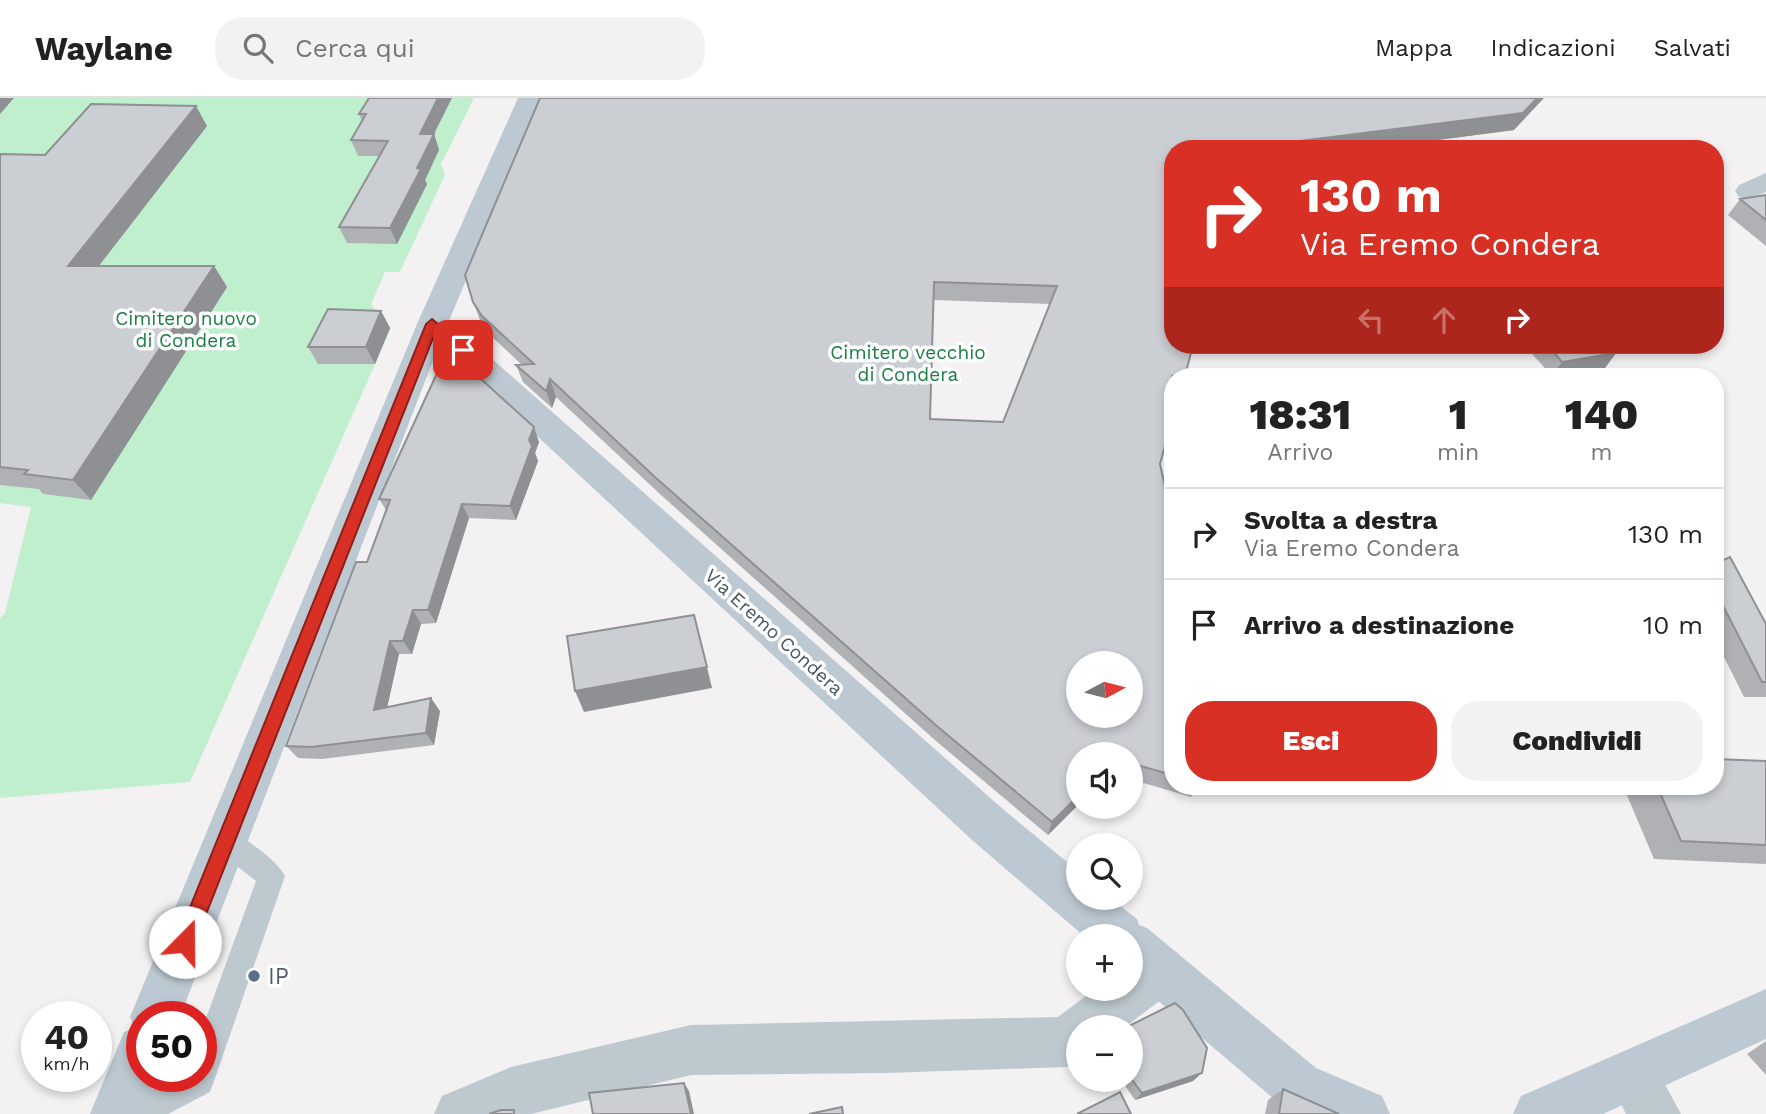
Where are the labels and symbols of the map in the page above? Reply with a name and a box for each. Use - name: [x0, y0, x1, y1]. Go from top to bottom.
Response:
- park label: Cimitero nuovo di Condera: [115, 307, 257, 352]
- pin: [433, 320, 493, 380]
- park label: Cimitero vecchio di Condera: [830, 341, 986, 386]
- street label: Via Eremo Condera: [700, 564, 848, 700]
- north arrow: [1066, 651, 1143, 728]
- position arrow: [148, 905, 222, 979]
- place label: IP: [268, 963, 289, 990]
- marker: IP: [246, 968, 262, 984]
- speed limit sign: 50: [126, 1001, 217, 1092]

